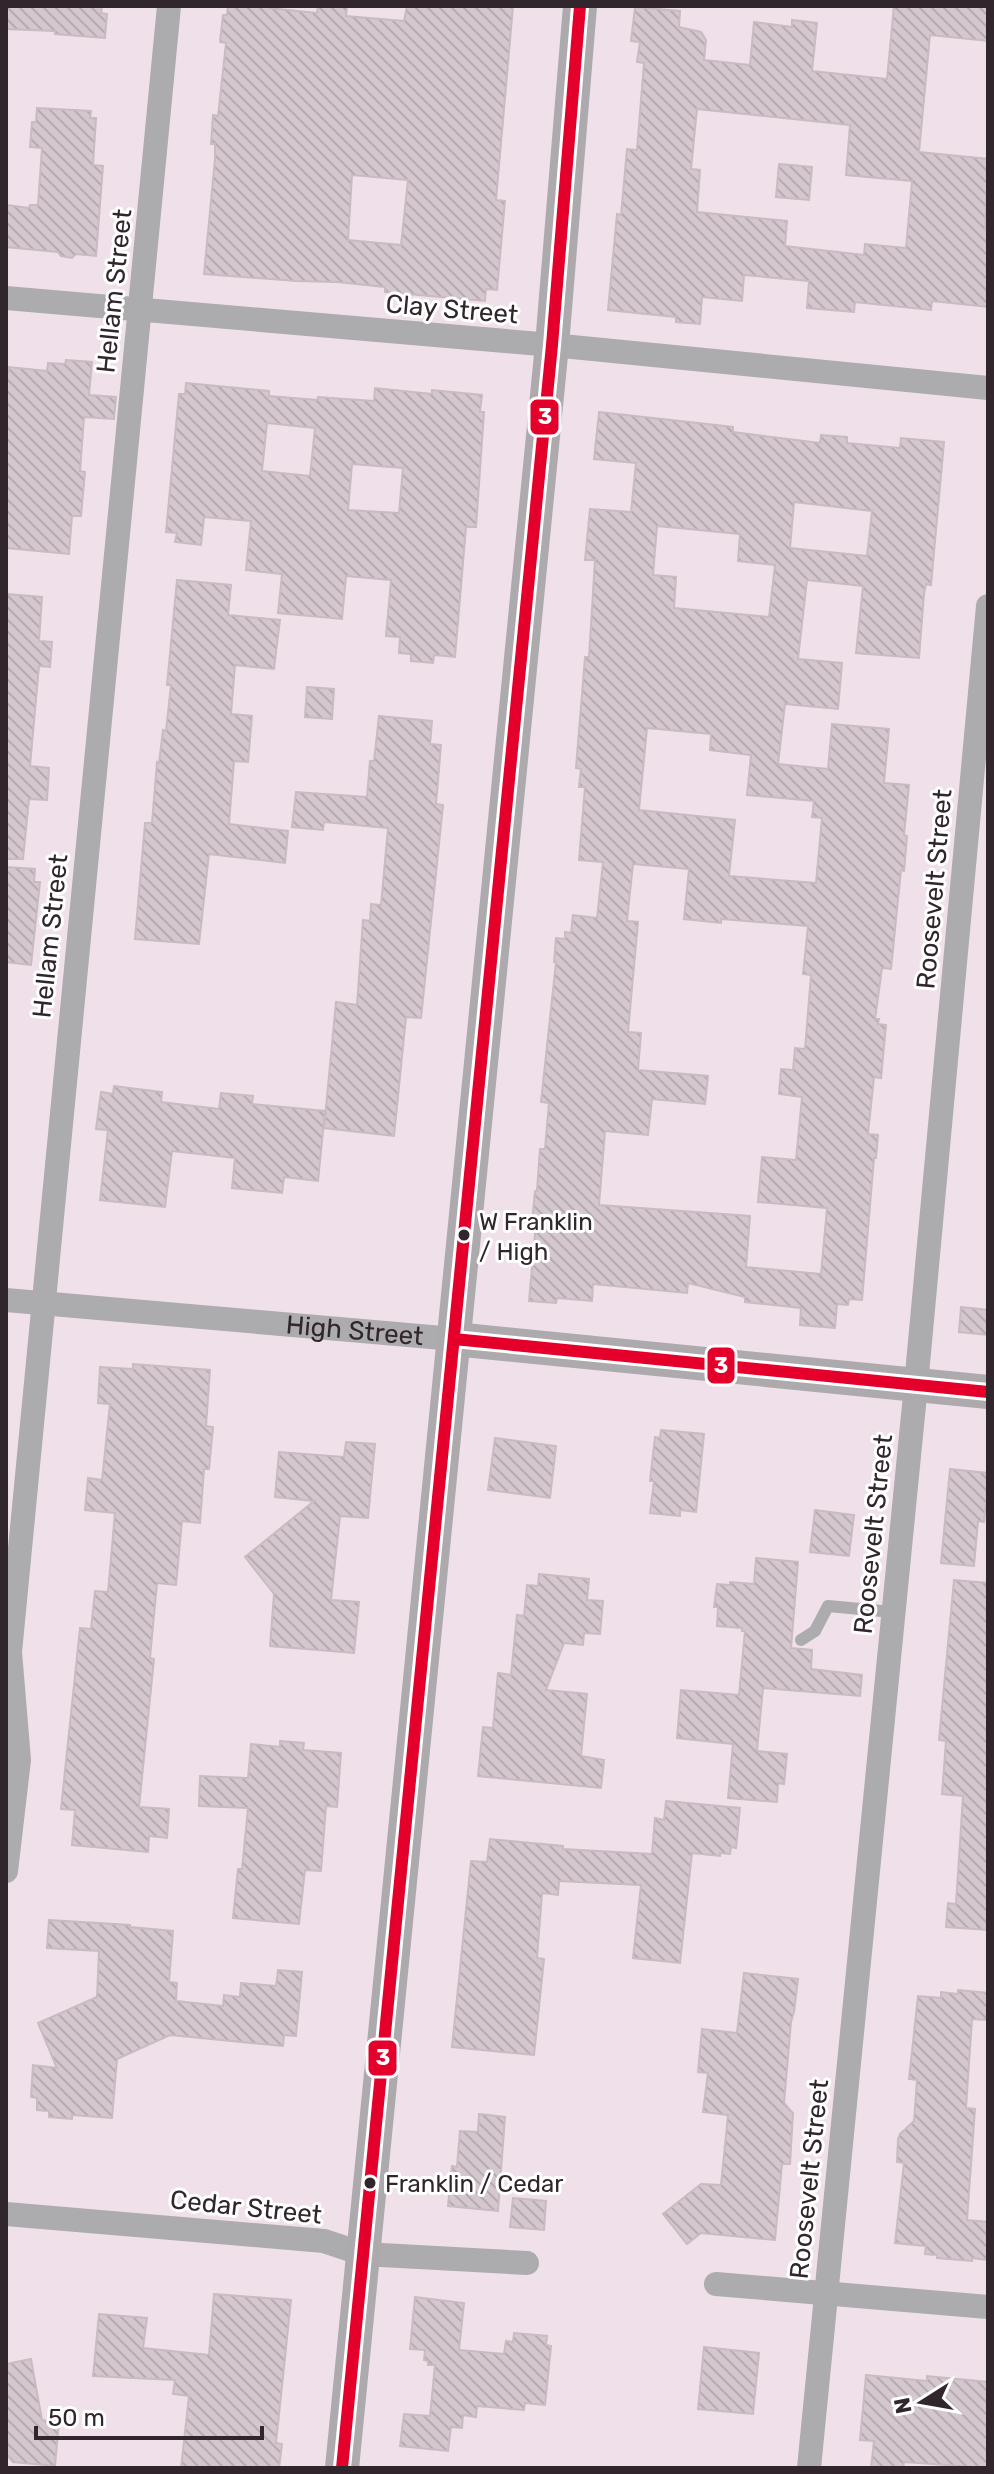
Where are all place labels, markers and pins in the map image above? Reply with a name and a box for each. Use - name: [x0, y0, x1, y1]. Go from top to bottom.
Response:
- place label: W Franklin / High: [479, 1208, 593, 1266]
- marker: W Franklin / High: [456, 1227, 472, 1243]
- place label: Franklin / Cedar: [385, 2170, 563, 2198]
- marker: Franklin / Cedar: [362, 2175, 378, 2191]

